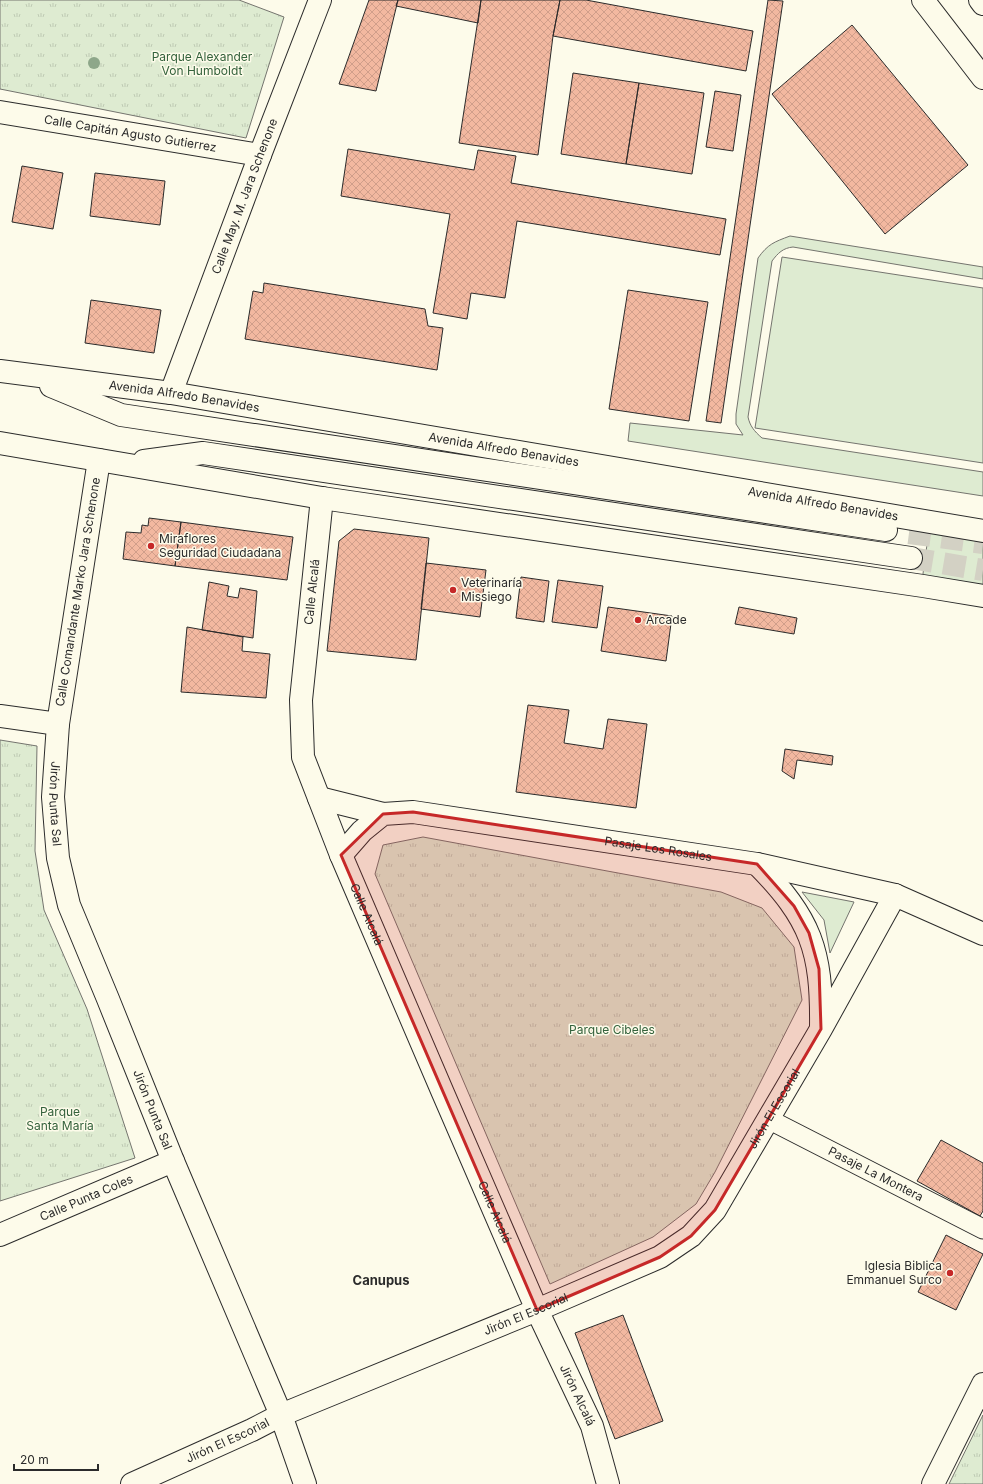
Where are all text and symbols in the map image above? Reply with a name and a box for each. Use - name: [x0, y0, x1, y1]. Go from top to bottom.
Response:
- park label: Parque Alexander Von Humboldt: [152, 49, 253, 78]
- street label: Calle Capitán Agusto Gutierrez: [43, 111, 218, 155]
- street label: Calle May. M. Jara Schenone: [208, 116, 280, 276]
- street label: Avenida Alfredo Benavides: [108, 377, 261, 415]
- street label: Avenida Alfredo Benavides: [428, 429, 580, 469]
- street label: Calle Comandante Marko Jara Schenone: [52, 476, 103, 708]
- street label: Avenida Alfredo Benavides: [747, 483, 900, 524]
- place label: Miraflores Seguridad Ciudadana: [159, 531, 281, 560]
- marker: Miraflores Seguridad Ciudadana: [146, 541, 156, 551]
- street label: Calle Alcalá: [301, 558, 322, 626]
- place label: Veterinaría Missiego: [461, 575, 522, 604]
- marker: Veterinaría Missiego: [448, 585, 458, 595]
- place label: Arcade: [646, 612, 687, 627]
- marker: Arcade: [633, 615, 643, 625]
- street label: Jirón Punta Sal: [46, 761, 65, 847]
- street label: Pasaje Los Rosales: [603, 833, 713, 864]
- street label: Calle Alcalá: [347, 881, 387, 948]
- park label: Parque Cibeles: [569, 1022, 655, 1037]
- street label: Jirón El Escorial: [745, 1066, 803, 1151]
- street label: Jirón Punta Sal: [130, 1067, 176, 1152]
- park label: Parque Santa María: [26, 1104, 94, 1133]
- street label: Pasaje La Montera: [826, 1143, 926, 1204]
- street label: Calle Punta Coles: [37, 1171, 135, 1224]
- street label: Calle Alcalá: [475, 1179, 515, 1245]
- place label: Iglesia Biblica Emmanuel Surco: [846, 1258, 942, 1287]
- marker: Iglesia Biblica Emmanuel Surco: [945, 1268, 955, 1278]
- district label: Canupus: [353, 1272, 409, 1288]
- street label: Jirón El Escorial: [481, 1290, 570, 1338]
- street label: Jirón Alcalá: [557, 1362, 599, 1428]
- street label: Jirón El Escorial: [183, 1414, 272, 1466]
- scale bar: [14, 1446, 98, 1472]
- text: 20 m: [20, 1452, 49, 1467]

